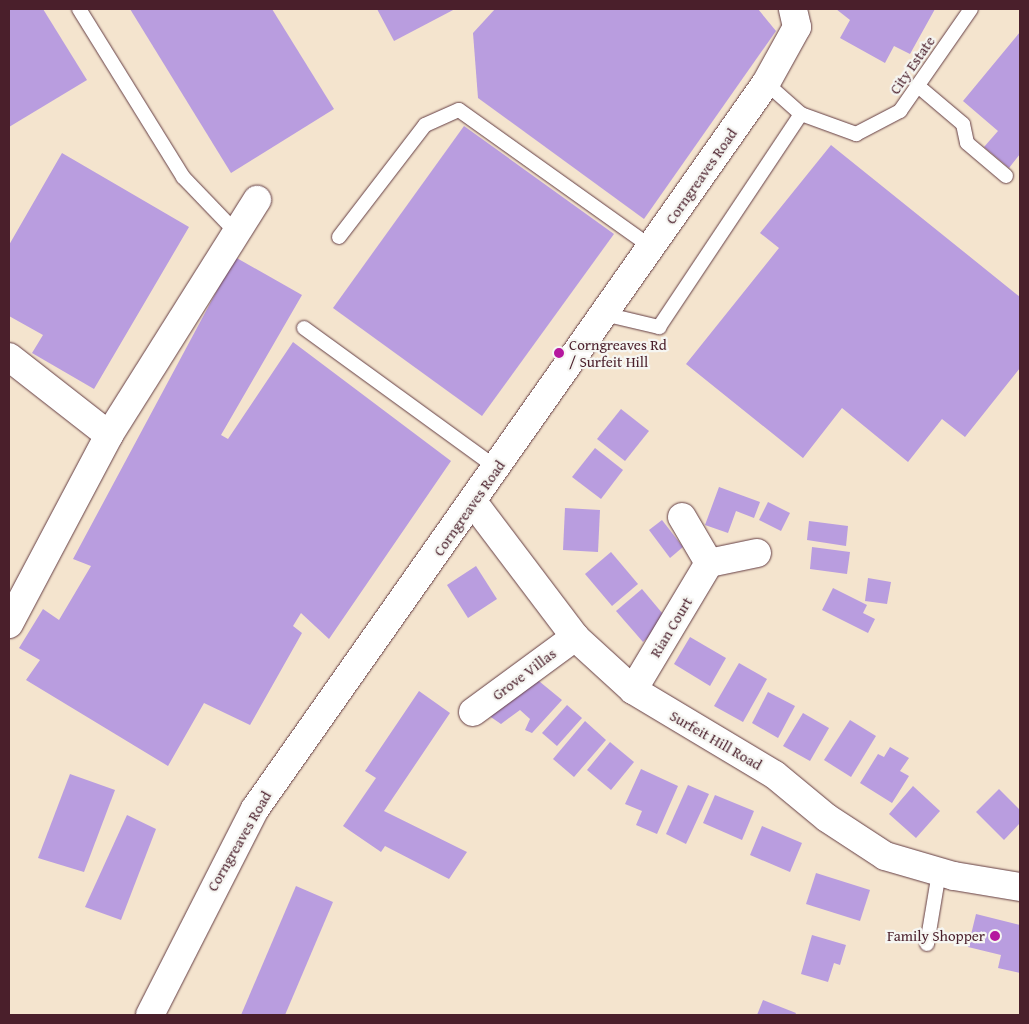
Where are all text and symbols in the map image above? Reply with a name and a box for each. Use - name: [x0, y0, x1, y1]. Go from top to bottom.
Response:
- street label: City Estate: [886, 33, 938, 97]
- street label: Corngreaves Road: [661, 125, 741, 227]
- place label: Corngreaves Rd / Surfeit Hill: [569, 335, 667, 370]
- marker: Corngreaves Rd / Surfeit Hill: [553, 347, 565, 359]
- street label: Corngreaves Road: [429, 457, 509, 559]
- street label: Rian Court: [646, 594, 696, 660]
- street label: Grove Villas: [489, 644, 559, 704]
- street label: Surfeit Hill Road: [667, 706, 765, 774]
- street label: Corngreaves Road: [203, 788, 275, 894]
- place label: Family Shopper: [887, 927, 985, 945]
- marker: Family Shopper: [989, 930, 1001, 942]

